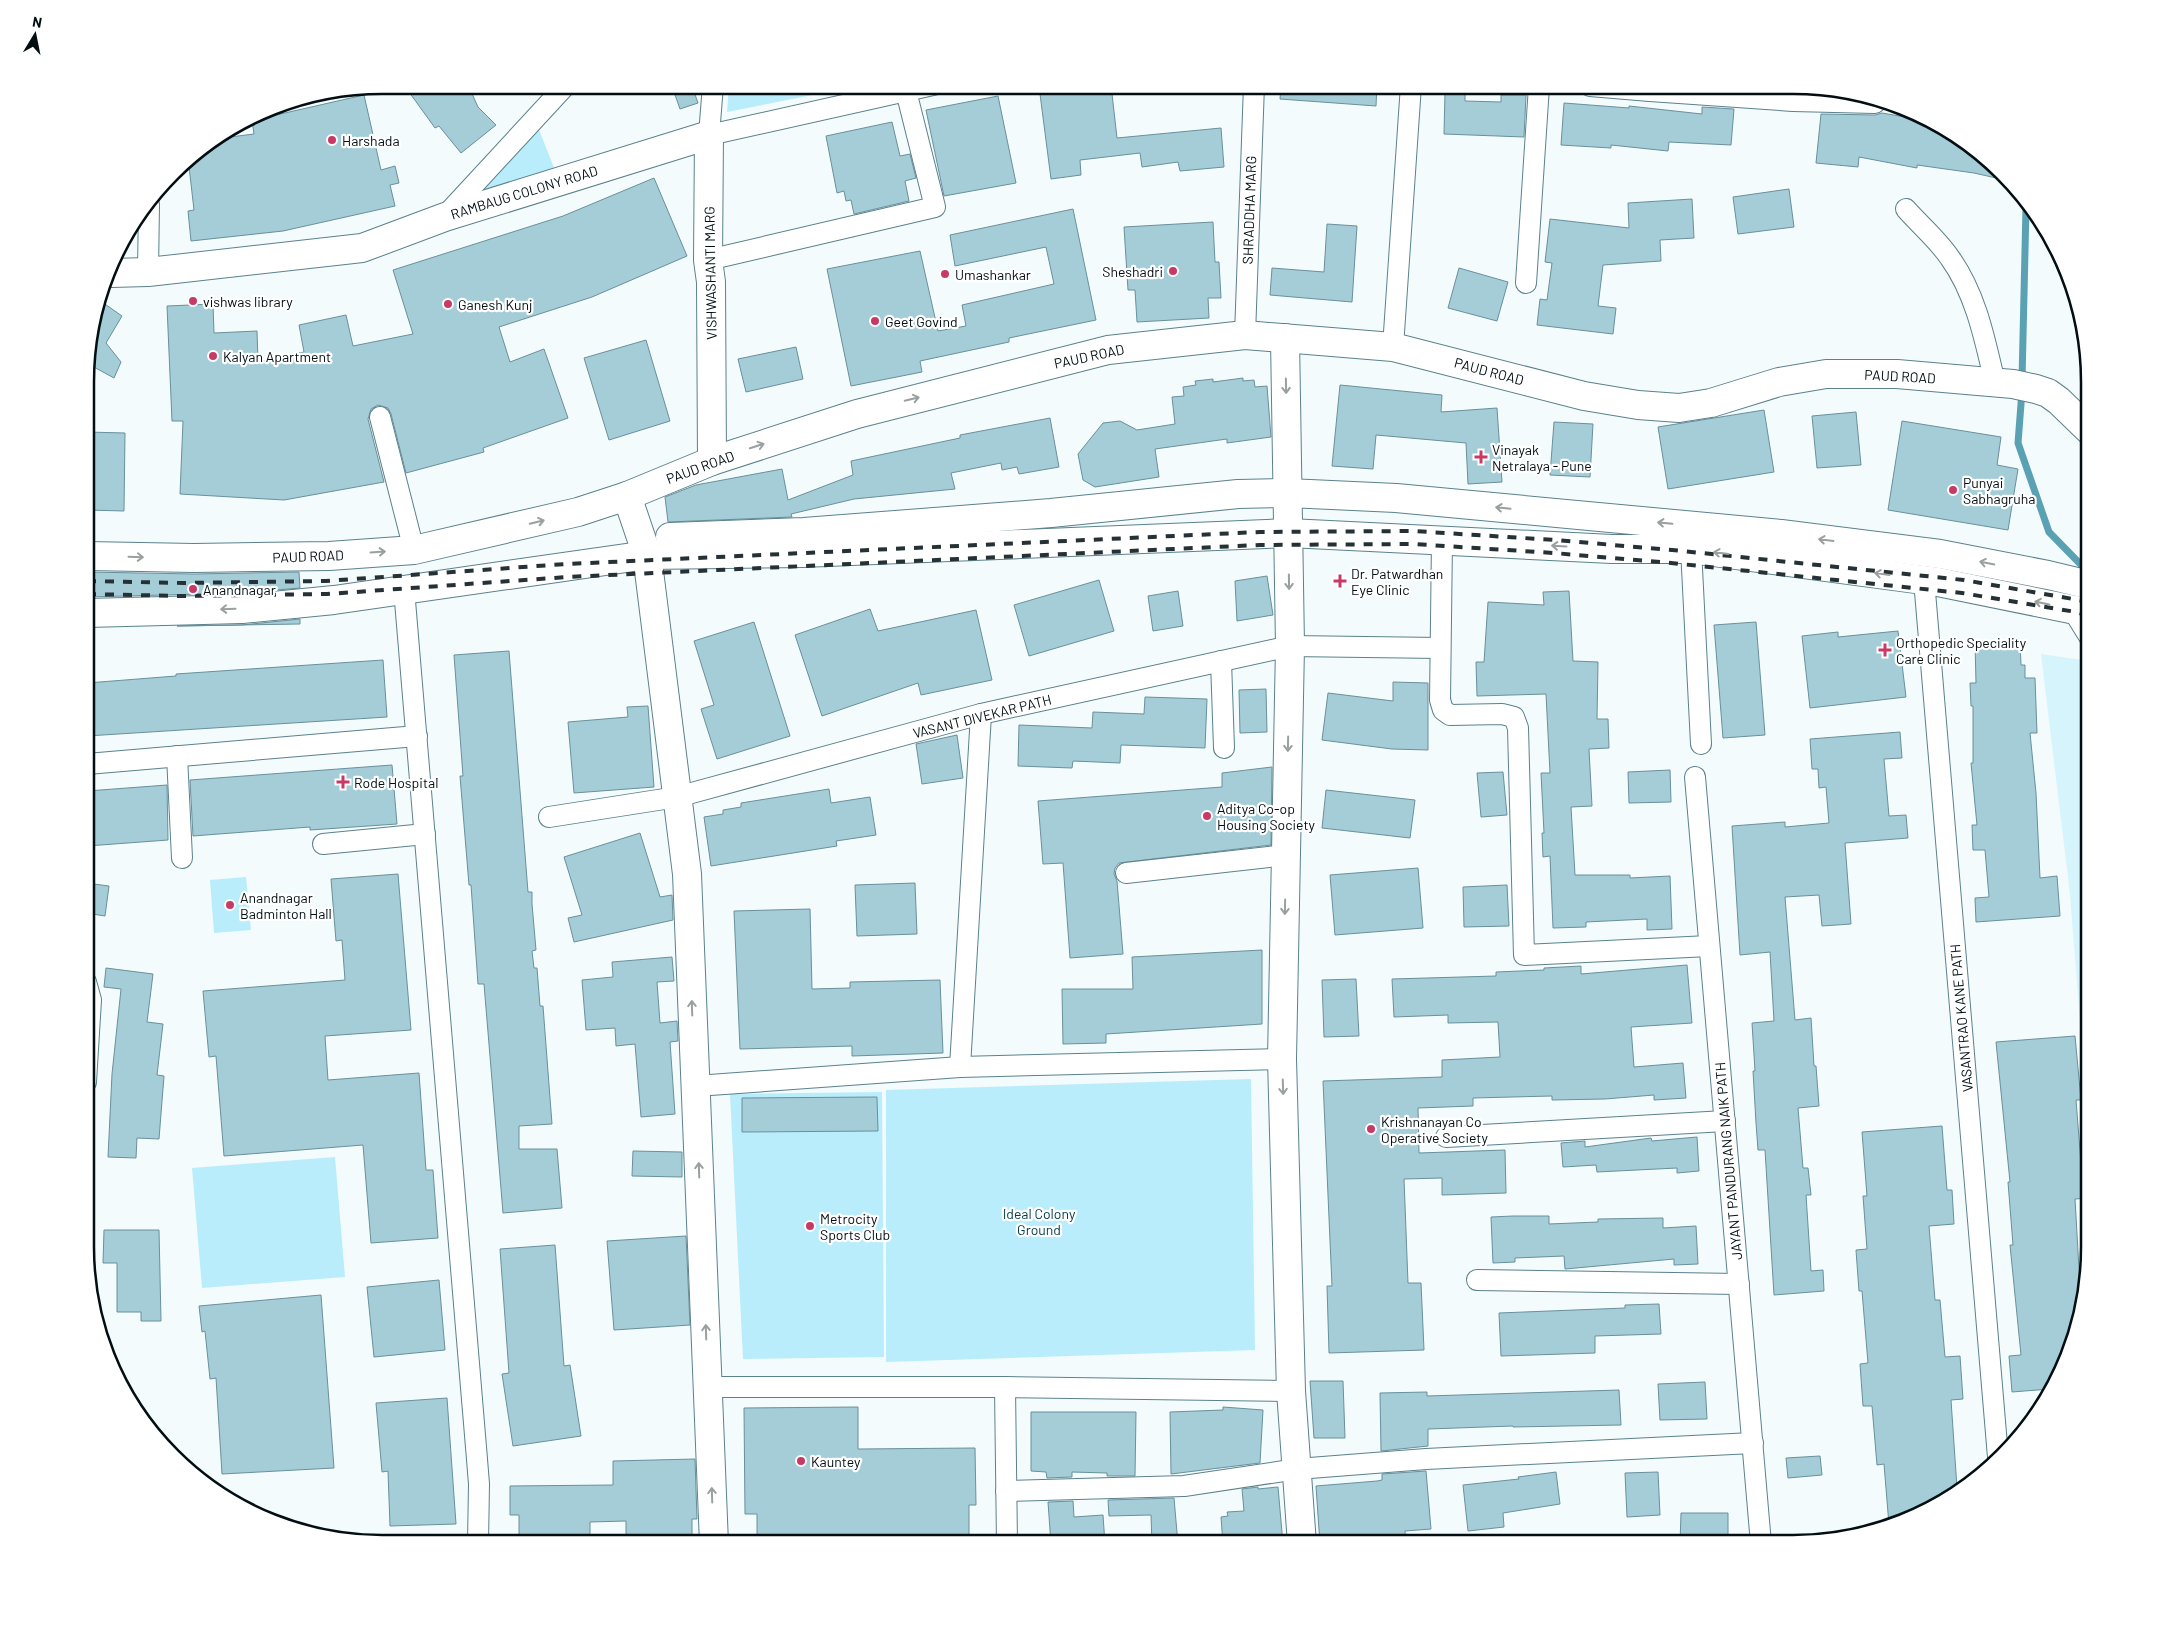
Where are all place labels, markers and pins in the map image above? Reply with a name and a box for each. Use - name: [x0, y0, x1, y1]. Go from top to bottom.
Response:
- place label: Harshada: [342, 132, 400, 149]
- marker: Harshada: [326, 134, 338, 146]
- place label: Sheshadri: [1102, 263, 1163, 280]
- marker: Sheshadri: [1167, 265, 1179, 277]
- place label: Umashankar: [955, 266, 1031, 283]
- marker: Umashankar: [939, 268, 951, 280]
- place label: vishwas library: [203, 293, 293, 310]
- marker: vishwas library: [187, 295, 199, 307]
- place label: Ganesh Kunj: [458, 296, 533, 313]
- marker: Ganesh Kunj: [442, 298, 454, 310]
- place label: Geet Govind: [885, 313, 958, 330]
- marker: Geet Govind: [869, 315, 881, 327]
- place label: Kalyan Apartment: [223, 348, 331, 365]
- marker: Kalyan Apartment: [207, 350, 219, 362]
- place label: Vinayak Netralaya - Pune: [1492, 441, 1592, 474]
- marker: Vinayak Netralaya - Pune: [1474, 450, 1488, 464]
- place label: Punyai Sabhagruha: [1963, 474, 2035, 507]
- marker: Punyai Sabhagruha: [1947, 484, 1959, 496]
- place label: Dr. Patwardhan Eye Clinic: [1351, 565, 1443, 598]
- marker: Dr. Patwardhan Eye Clinic: [1333, 574, 1347, 588]
- place label: Anandnagar: [203, 581, 276, 598]
- marker: Anandnagar: [187, 583, 199, 595]
- place label: Orthopedic Speciality Care Clinic: [1896, 634, 2027, 667]
- marker: Orthopedic Speciality Care Clinic: [1878, 643, 1892, 657]
- place label: Rode Hospital: [354, 774, 438, 791]
- marker: Rode Hospital: [336, 775, 350, 789]
- place label: Aditya Co-op Housing Society: [1217, 800, 1316, 833]
- marker: Aditya Co-op Housing Society: [1201, 810, 1213, 822]
- place label: Anandnagar Badminton Hall: [240, 889, 332, 922]
- marker: Anandnagar Badminton Hall: [224, 899, 236, 911]
- place label: Krishnanayan Co Operative Society: [1381, 1113, 1488, 1146]
- marker: Krishnanayan Co Operative Society: [1365, 1123, 1377, 1135]
- place label: Metrocity Sports Club: [820, 1210, 890, 1243]
- marker: Metrocity Sports Club: [804, 1220, 816, 1232]
- place label: Kauntey: [811, 1453, 861, 1470]
- marker: Kauntey: [795, 1455, 807, 1467]

